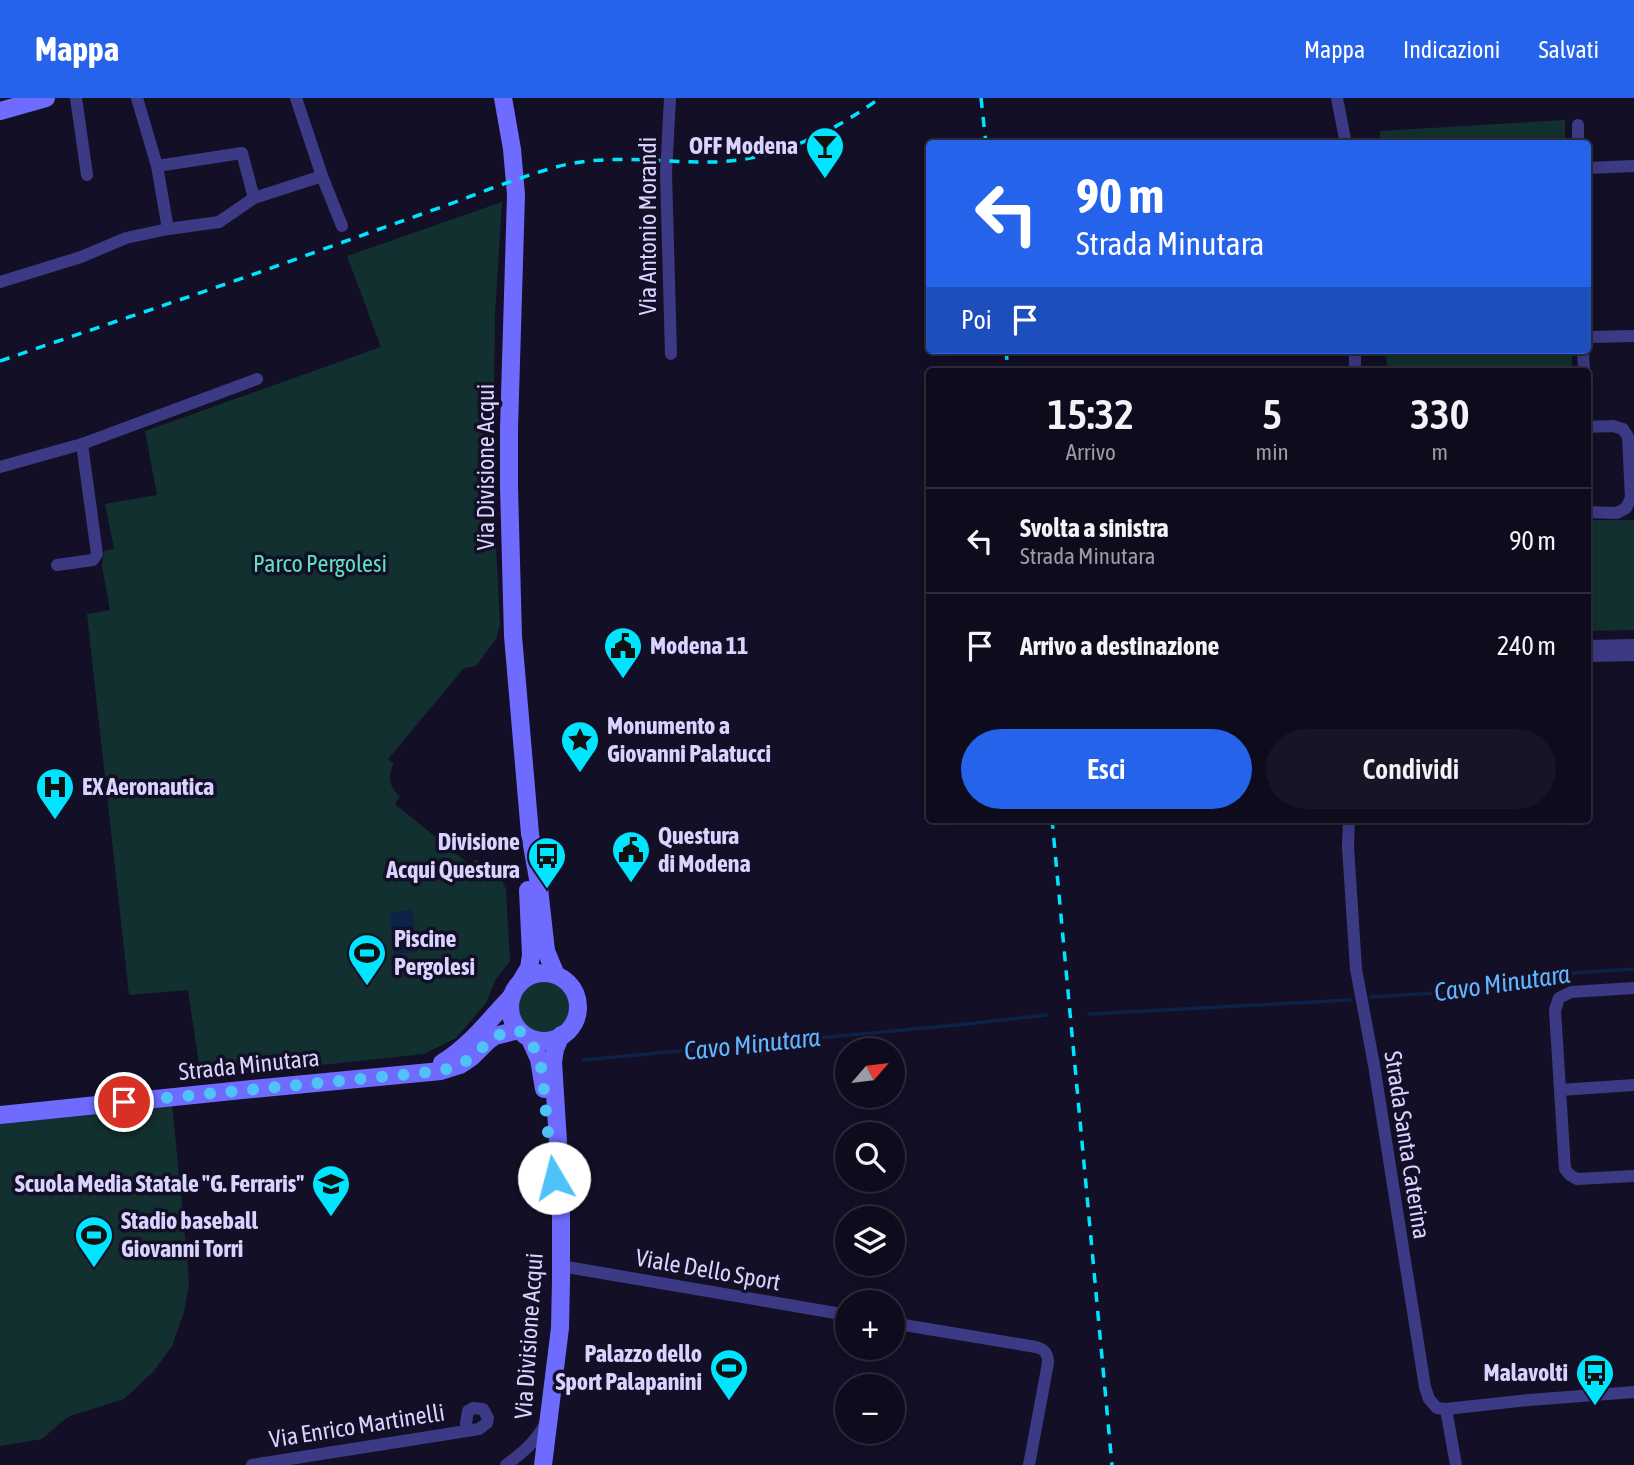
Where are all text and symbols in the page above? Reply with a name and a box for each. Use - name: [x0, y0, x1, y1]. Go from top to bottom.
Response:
- text: Mappa: [35, 30, 119, 68]
- text: Mappa: [1304, 36, 1365, 63]
- text: Indicazioni: [1403, 36, 1500, 63]
- text: Salvati: [1538, 36, 1599, 63]
- bar icon: OFF Modena: [804, 125, 846, 180]
- place label: OFF Modena: [689, 132, 798, 159]
- street label: Via Antonio Morandi: [634, 137, 661, 315]
- text: 90 m: [1076, 167, 1164, 223]
- icon: left: [961, 168, 1052, 259]
- text: Strada Minutara: [1076, 225, 1264, 262]
- icon: arrive: [1006, 301, 1044, 339]
- text: Poi: [961, 305, 992, 335]
- street label: Via Divisione Acqui: [472, 384, 499, 550]
- text: 15:32: [1048, 390, 1134, 438]
- text: 5: [1262, 390, 1282, 438]
- text: 330: [1410, 390, 1469, 438]
- text: Arrivo: [1066, 439, 1116, 465]
- text: min: [1256, 439, 1289, 465]
- text: m: [1432, 439, 1448, 465]
- text: Svolta a sinistra: [1020, 513, 1169, 543]
- icon: left: [961, 522, 999, 560]
- text: 90 m: [1509, 526, 1556, 556]
- text: Strada Minutara: [1020, 543, 1155, 569]
- park label: Parco Pergolesi: [253, 550, 387, 577]
- public building icon: Modena 11: [602, 625, 644, 680]
- icon: arrive: [961, 627, 999, 665]
- text: Arrivo a destinazione: [1020, 631, 1219, 661]
- text: 240 m: [1497, 631, 1556, 661]
- place label: Modena 11: [650, 632, 748, 659]
- place label: Monumento a Giovanni Palatucci: [607, 712, 771, 767]
- place icon: Monumento a Giovanni Palatucci: [559, 719, 601, 774]
- button: Esci: [961, 729, 1252, 809]
- button: Condividi: [1266, 729, 1556, 809]
- hospital icon: EX Aeronautica: [34, 766, 76, 821]
- place label: EX Aeronautica: [82, 773, 214, 800]
- place label: Questura di Modena: [658, 822, 751, 877]
- place label: Divisione Acqui Questura: [385, 828, 520, 883]
- public building icon: Questura di Modena: [610, 829, 652, 884]
- bus stop icon: Divisione Acqui Questura: [526, 835, 568, 890]
- place label: Piscine Pergolesi: [394, 925, 475, 980]
- sports icon: Piscine Pergolesi: [346, 932, 388, 987]
- water label: Cavo Minutara: [1432, 959, 1572, 1007]
- water label: Cavo Minutara: [682, 1022, 822, 1066]
- north arrow: [835, 1038, 905, 1108]
- map controls: [835, 1038, 905, 1444]
- street label: Strada Minutara: [177, 1044, 321, 1085]
- street label: Strada Santa Caterina: [1379, 1049, 1436, 1241]
- pin: [94, 1072, 154, 1132]
- icon: arrive: [105, 1083, 143, 1121]
- button: search: [835, 1122, 905, 1192]
- position arrow: [517, 1141, 591, 1215]
- school or university icon: Scuola Media Statale "G. Ferraris": [310, 1163, 352, 1218]
- place label: Scuola Media Statale "G. Ferraris": [15, 1170, 304, 1197]
- button: layers: [835, 1206, 905, 1276]
- place label: Stadio baseball Giovanni Torri: [121, 1207, 258, 1262]
- sports icon: Stadio baseball Giovanni Torri: [73, 1214, 115, 1269]
- street label: Viale Dello Sport: [634, 1243, 783, 1296]
- street label: Via Divisione Acqui: [509, 1252, 548, 1420]
- button: +: [835, 1290, 905, 1360]
- place label: Palazzo dello Sport Palapanini: [555, 1340, 702, 1395]
- sports icon: Palazzo dello Sport Palapanini: [708, 1347, 750, 1402]
- bus stop icon: Malavolti: [1574, 1352, 1616, 1407]
- place label: Malavolti: [1484, 1359, 1568, 1386]
- button: −: [835, 1374, 905, 1444]
- street label: Via Enrico Martinelli: [267, 1398, 446, 1453]

